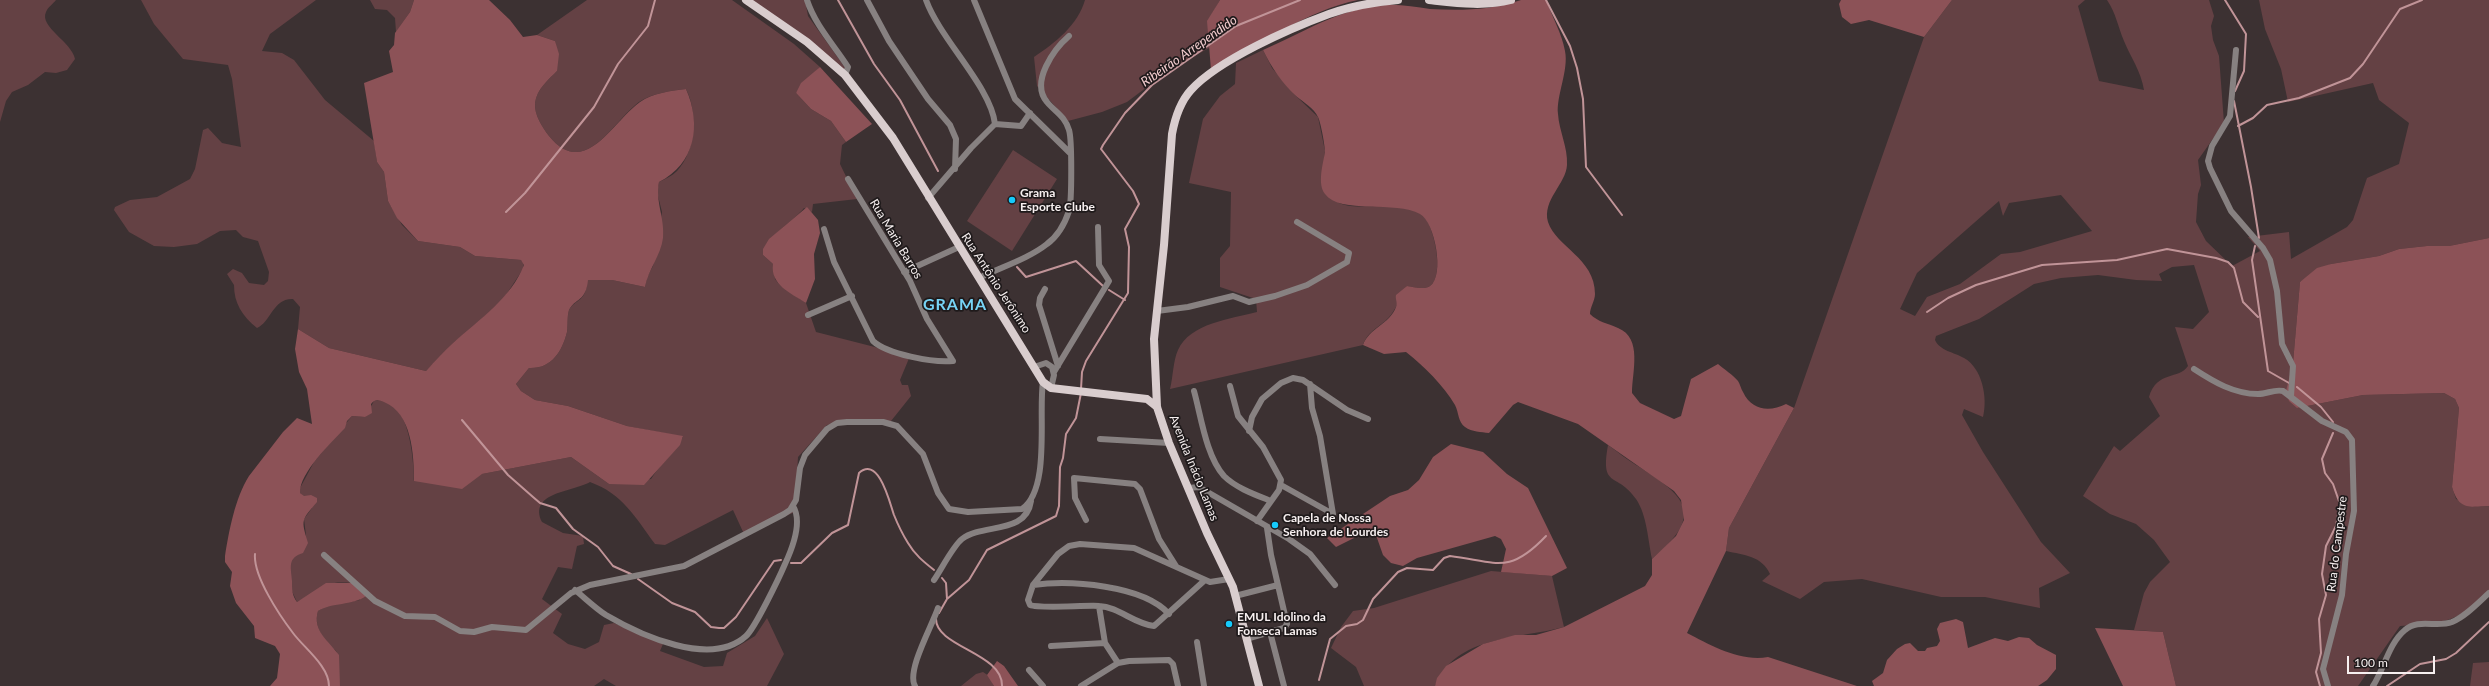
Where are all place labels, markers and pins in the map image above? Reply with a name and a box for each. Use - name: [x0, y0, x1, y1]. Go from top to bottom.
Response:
- place label: Grama Esporte Clube: [1020, 186, 1095, 214]
- marker: Grama Esporte Clube: [1007, 195, 1017, 205]
- place label: Capela de Nossa Senhora de Lourdes: [1283, 511, 1388, 539]
- marker: Capela de Nossa Senhora de Lourdes: [1270, 520, 1280, 530]
- place label: EMUL Idolino da Fonseca Lamas: [1237, 610, 1326, 638]
- marker: EMUL Idolino da Fonseca Lamas: [1224, 619, 1234, 629]

